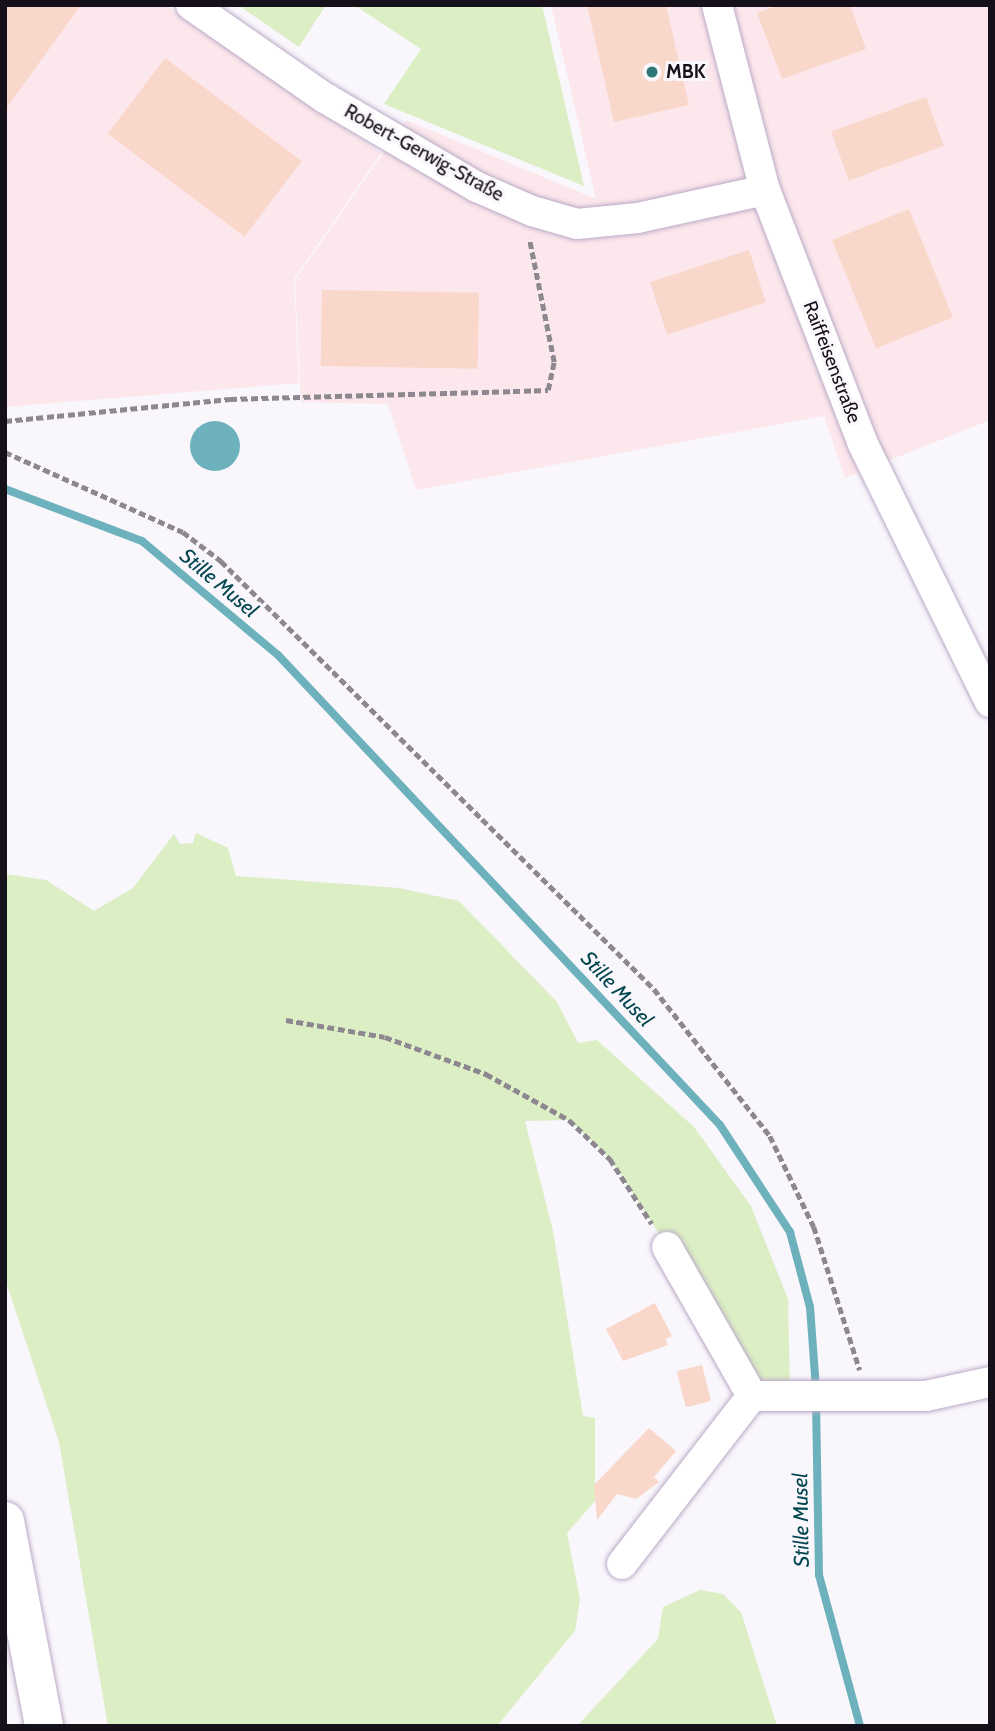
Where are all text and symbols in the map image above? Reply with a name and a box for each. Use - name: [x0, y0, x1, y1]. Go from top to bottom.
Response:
- place label: MBK: [666, 61, 706, 83]
- marker: MBK: [644, 64, 660, 80]
- street label: Robert-Gerwig-Straße: [340, 100, 508, 206]
- street label: Raiffeisenstraße: [798, 298, 866, 426]
- water label: Stille Musel: [175, 543, 263, 623]
- water label: Stille Musel: [576, 946, 658, 1032]
- water label: Stille Musel: [788, 1473, 814, 1567]

